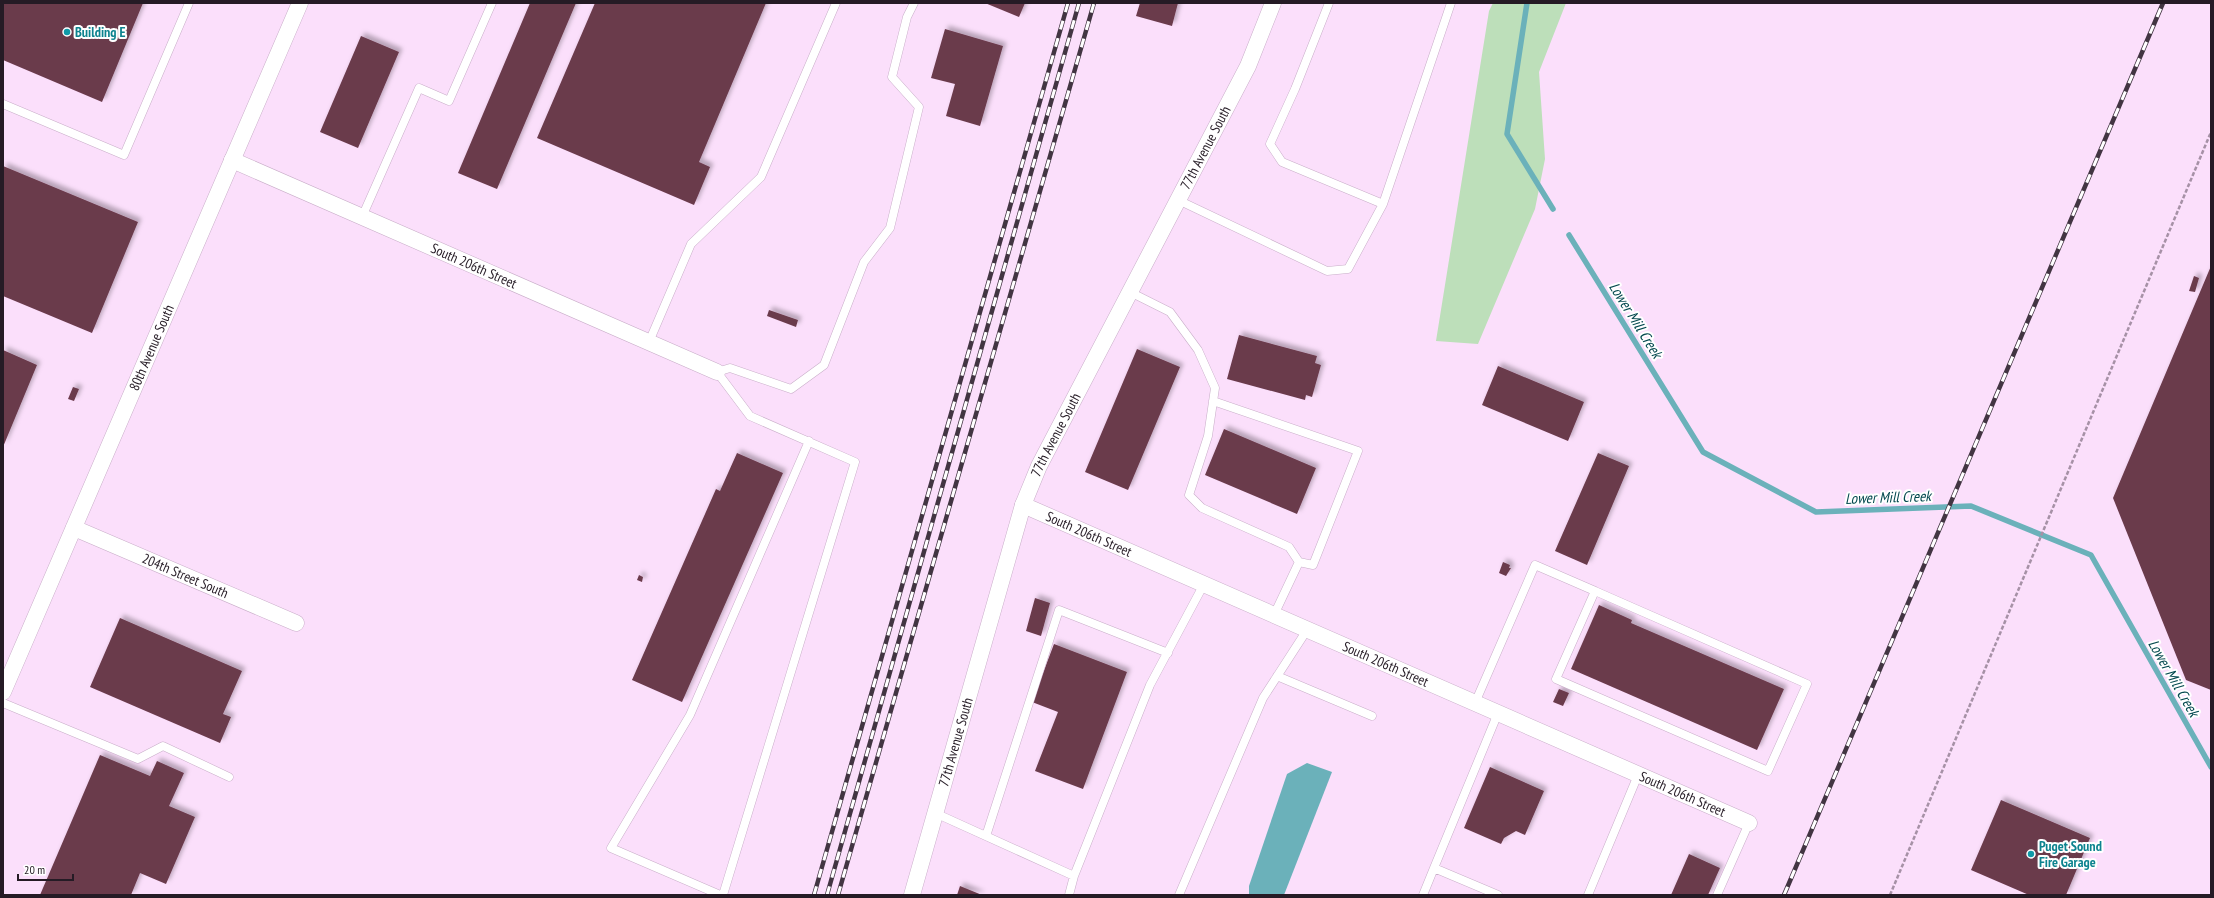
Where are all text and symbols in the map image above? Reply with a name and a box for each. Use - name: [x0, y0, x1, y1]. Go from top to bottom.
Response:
- place label: Building E: [75, 23, 125, 41]
- marker: Building E: [62, 27, 72, 37]
- street label: 77th Avenue South: [1176, 103, 1235, 192]
- street label: South 206th Street: [428, 239, 520, 292]
- water label: Lower Mill Creek: [1605, 279, 1668, 363]
- street label: 80th Avenue South: [125, 302, 178, 393]
- street label: 77th Avenue South: [1027, 390, 1085, 479]
- water label: Lower Mill Creek: [1845, 486, 1933, 508]
- street label: South 206th Street: [1043, 507, 1135, 561]
- street label: 204th Street South: [139, 549, 231, 602]
- water label: Lower Mill Creek: [2144, 636, 2205, 722]
- street label: South 206th Street: [1340, 637, 1432, 691]
- street label: 77th Avenue South: [934, 695, 977, 789]
- street label: South 206th Street: [1637, 767, 1728, 821]
- place label: Puget Sound Fire Garage: [2039, 837, 2102, 871]
- marker: Puget Sound Fire Garage: [2026, 849, 2036, 859]
- scale bar: [18, 856, 73, 882]
- text: 20 m: [24, 862, 45, 877]

